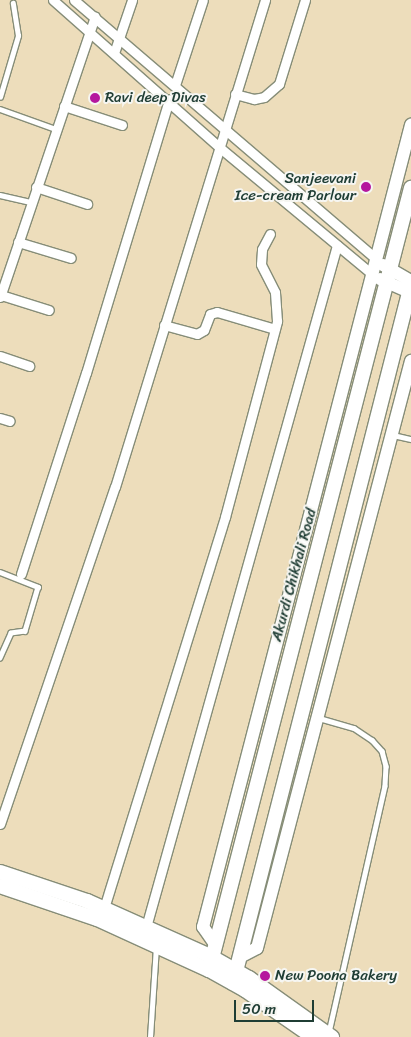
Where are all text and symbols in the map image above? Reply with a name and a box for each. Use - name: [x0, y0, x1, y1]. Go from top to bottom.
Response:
- place label: Ravi deep Divas: [105, 89, 206, 107]
- marker: Ravi deep Divas: [89, 92, 101, 104]
- place label: Sanjeevani Ice-cream Parlour: [235, 169, 356, 204]
- marker: Sanjeevani Ice-cream Parlour: [360, 181, 372, 193]
- street label: Akurdi Chikhali Road: [268, 506, 320, 644]
- place label: New Poona Bakery: [275, 967, 398, 985]
- marker: New Poona Bakery: [259, 970, 271, 982]
- scale bar: [236, 990, 316, 1022]
- text: 50 m: [242, 996, 276, 1022]

